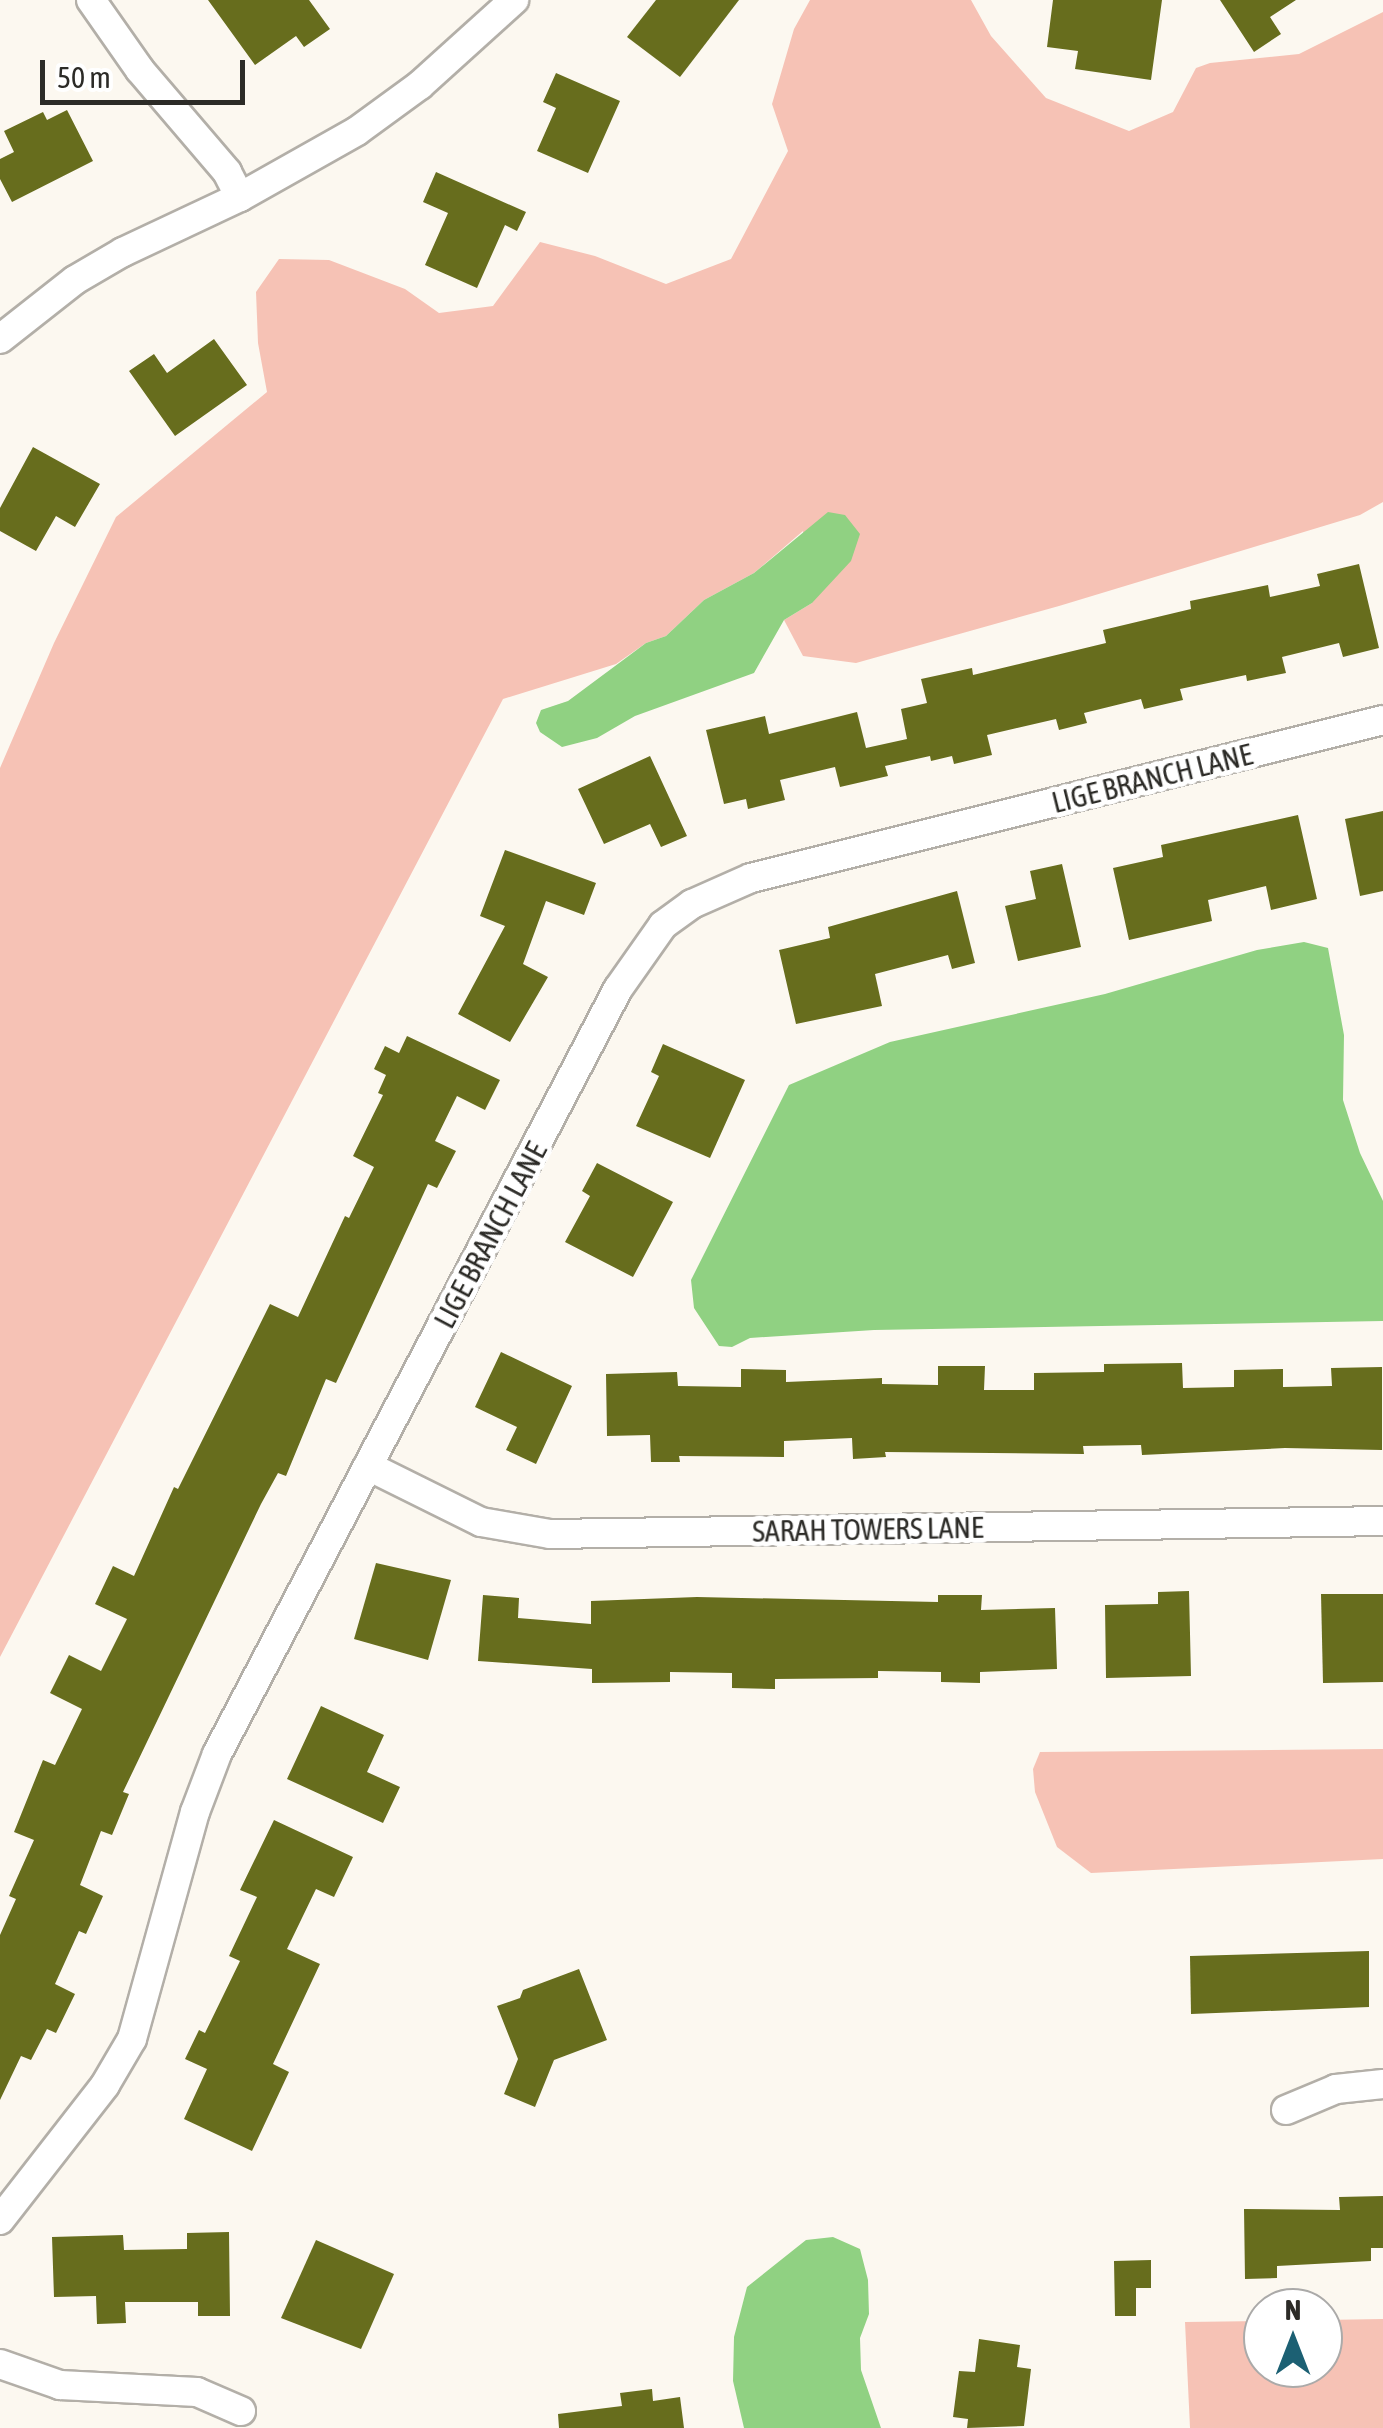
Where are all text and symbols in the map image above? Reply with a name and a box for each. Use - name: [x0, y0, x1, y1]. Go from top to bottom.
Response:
- scale bar: [45, 40, 250, 102]
- text: 50 m: [57, 60, 111, 94]
- street label: LIGE BRANCH LANE: [1048, 736, 1256, 820]
- street label: LIGE BRANCH LANE: [426, 1136, 554, 1334]
- street label: SARAH TOWERS LANE: [752, 1509, 984, 1549]
- north arrow: [1243, 2288, 1343, 2388]
- text: N: [1285, 2294, 1301, 2326]

